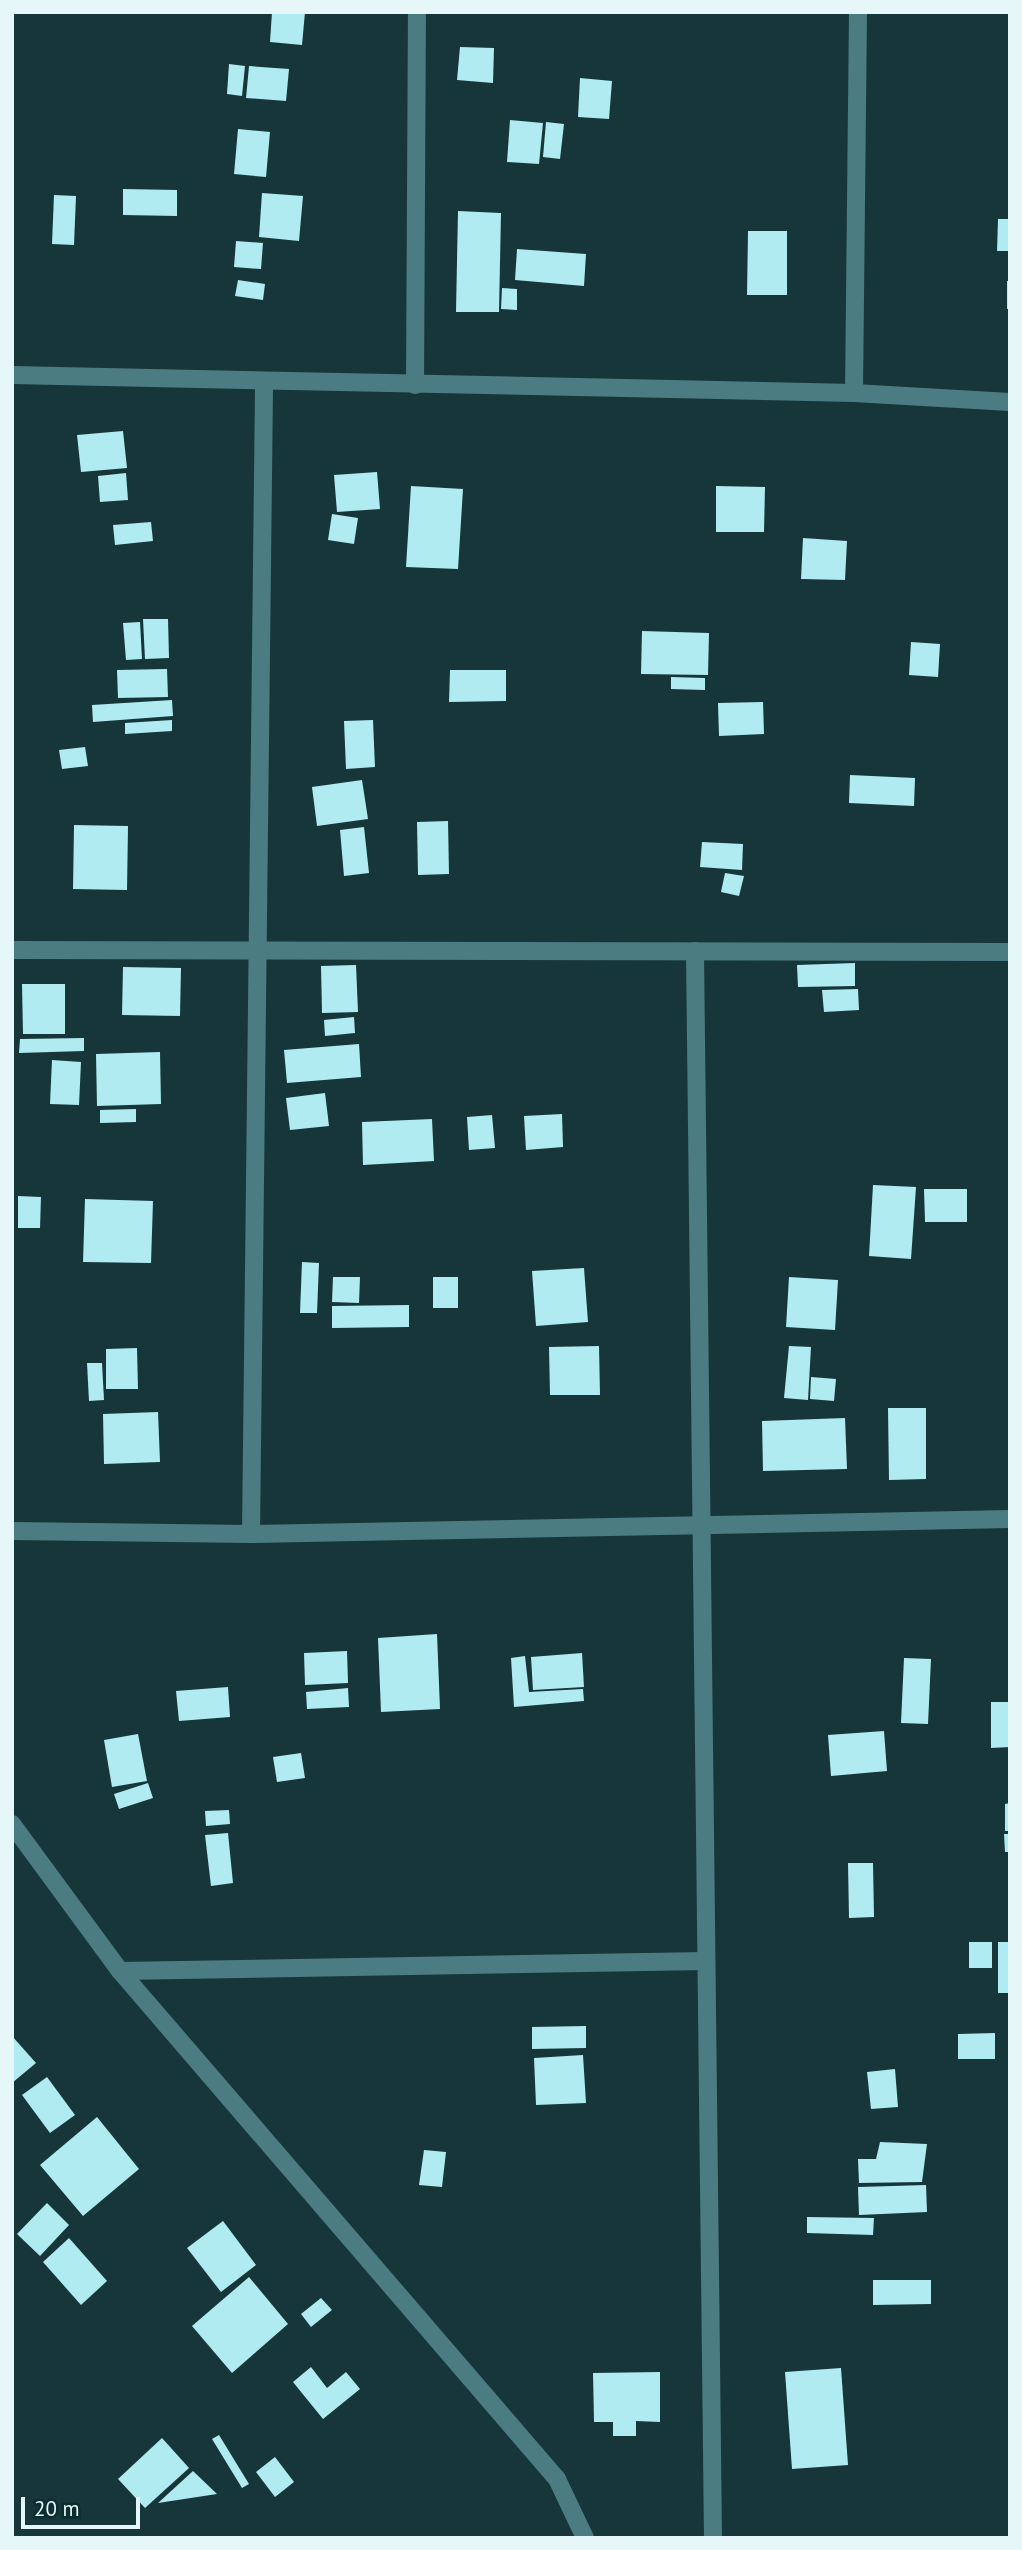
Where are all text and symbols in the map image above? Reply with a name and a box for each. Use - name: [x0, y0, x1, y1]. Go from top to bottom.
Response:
- scale bar: [24, 2484, 144, 2528]
- text: 20 m: [34, 2495, 80, 2522]

